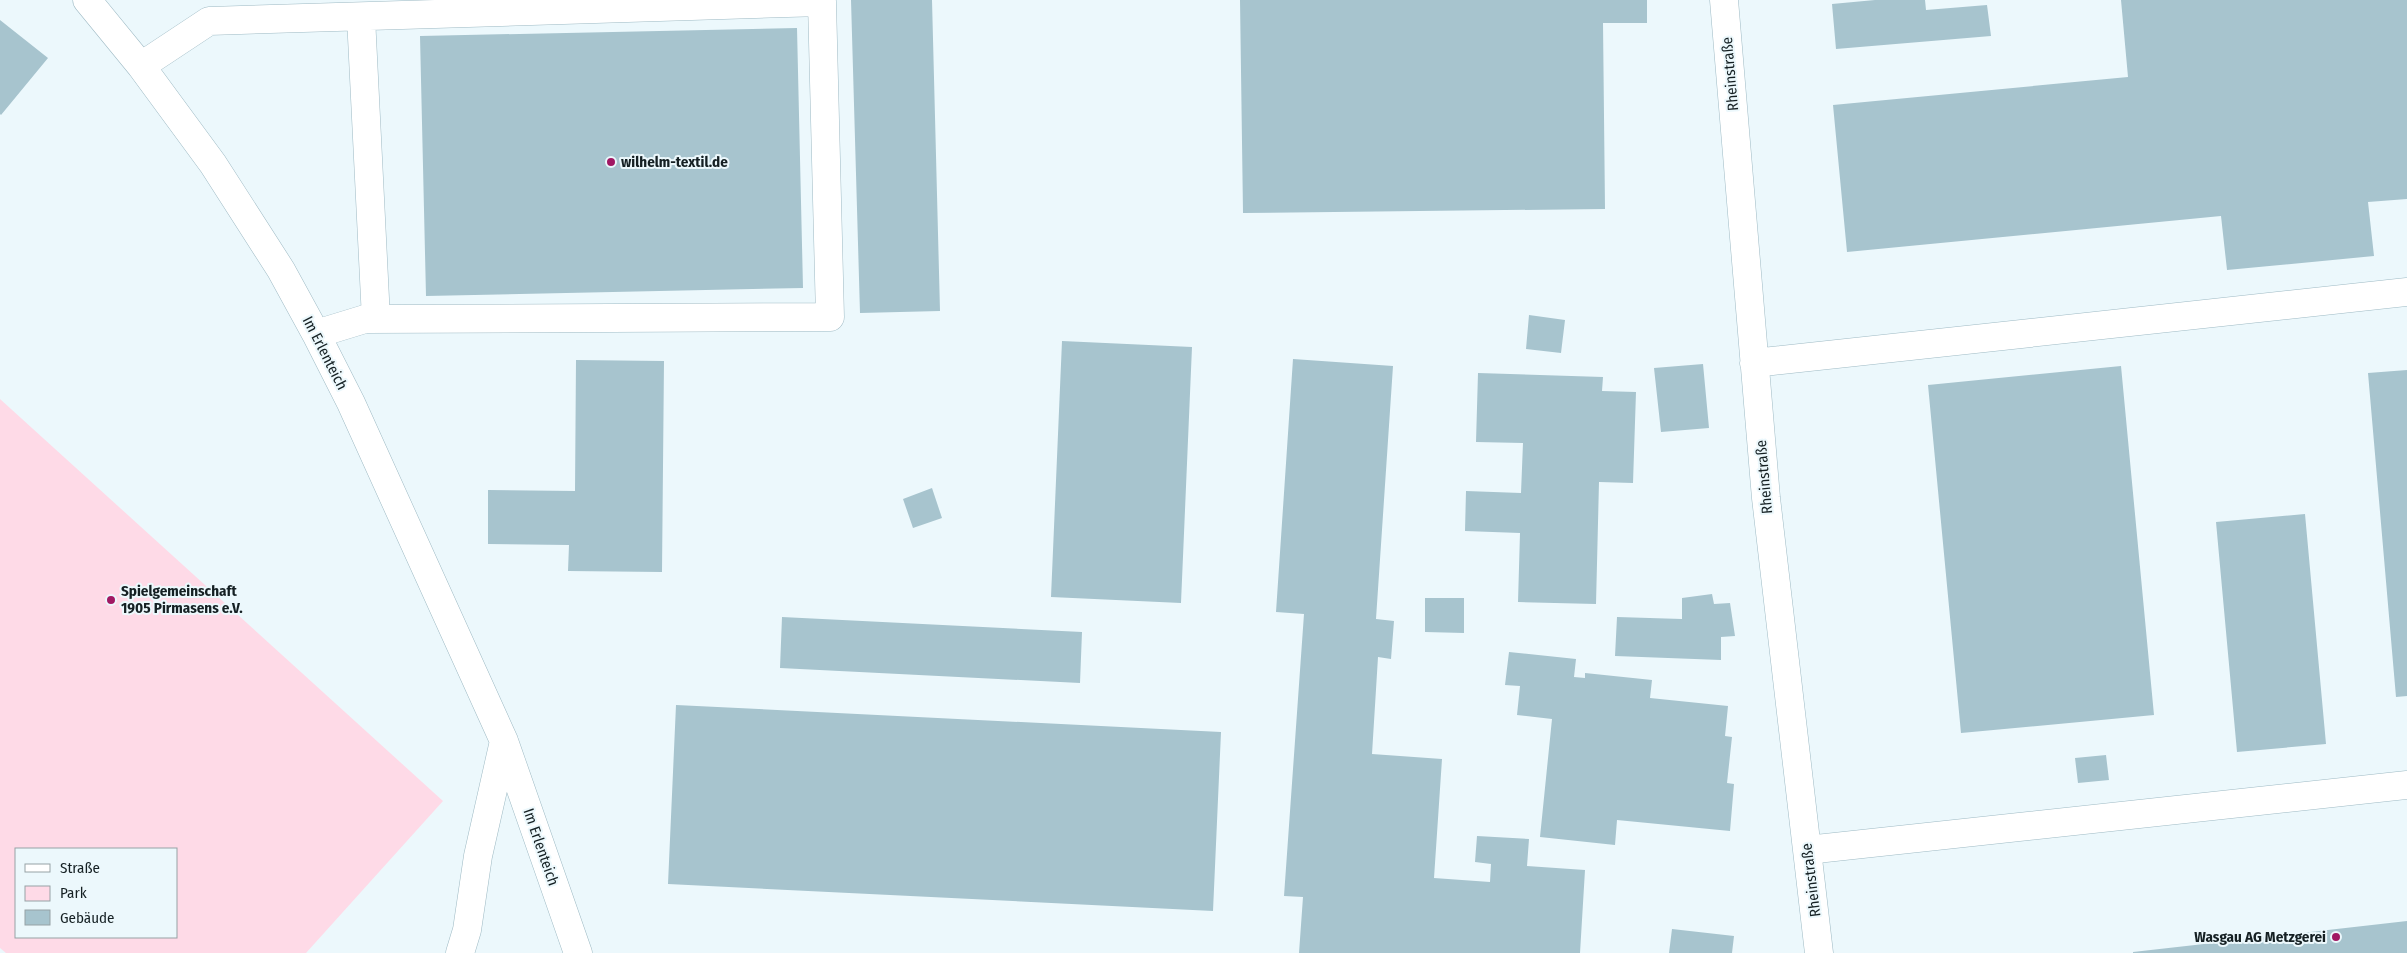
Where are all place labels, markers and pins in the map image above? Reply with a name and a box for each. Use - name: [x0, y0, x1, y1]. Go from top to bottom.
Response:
- place label: wilhelm-textil.de: [621, 153, 728, 171]
- marker: wilhelm-textil.de: [605, 156, 617, 168]
- place label: Spielgemeinschaft 1905 Pirmasens e.V.: [121, 582, 243, 617]
- marker: Spielgemeinschaft 1905 Pirmasens e.V.: [105, 594, 117, 606]
- place label: Wasgau AG Metzgerei: [2194, 928, 2326, 946]
- marker: Wasgau AG Metzgerei: [2330, 931, 2342, 943]

